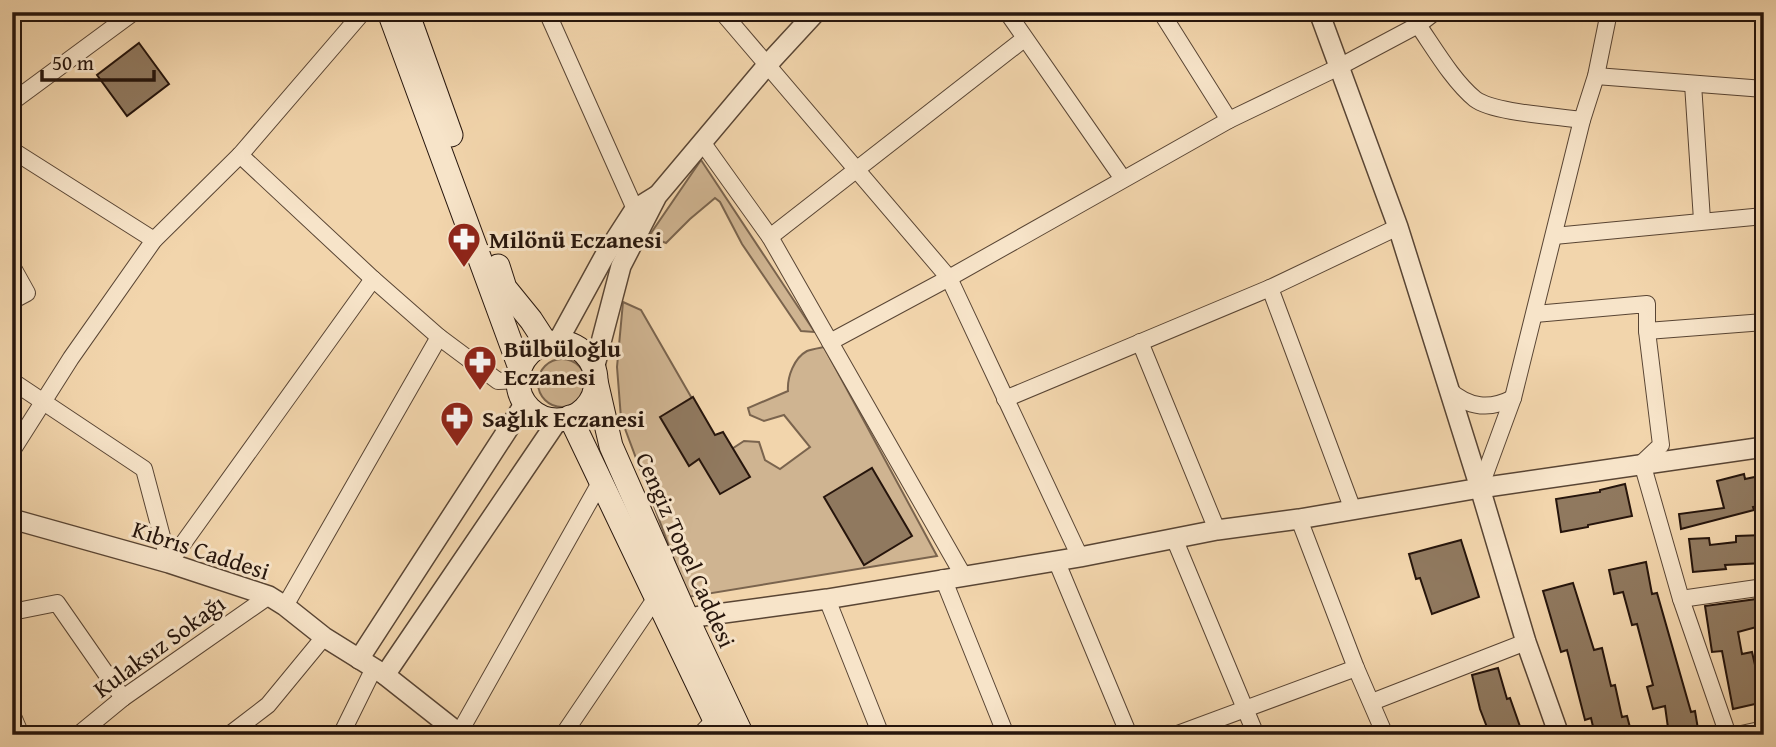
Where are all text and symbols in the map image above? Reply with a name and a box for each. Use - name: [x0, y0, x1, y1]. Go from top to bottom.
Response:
- scale bar: [42, 38, 154, 82]
- text: 50 m: [52, 47, 94, 78]
- pharmacy icon: Milönü Eczanesi: [445, 220, 483, 269]
- place label: Milönü Eczanesi: [489, 222, 662, 257]
- place label: Bülbüloğlu Eczanesi: [504, 331, 621, 394]
- pharmacy icon: Bülbüloğlu Eczanesi: [461, 343, 499, 392]
- pharmacy icon: Sağlık Eczanesi: [438, 399, 476, 448]
- place label: Sağlık Eczanesi: [482, 401, 645, 436]
- street label: Cengiz Topel Caddesi: [627, 447, 745, 654]
- street label: Kıbrıs Caddesi: [128, 511, 274, 589]
- street label: Kulaksız Sokağı: [86, 586, 232, 706]

